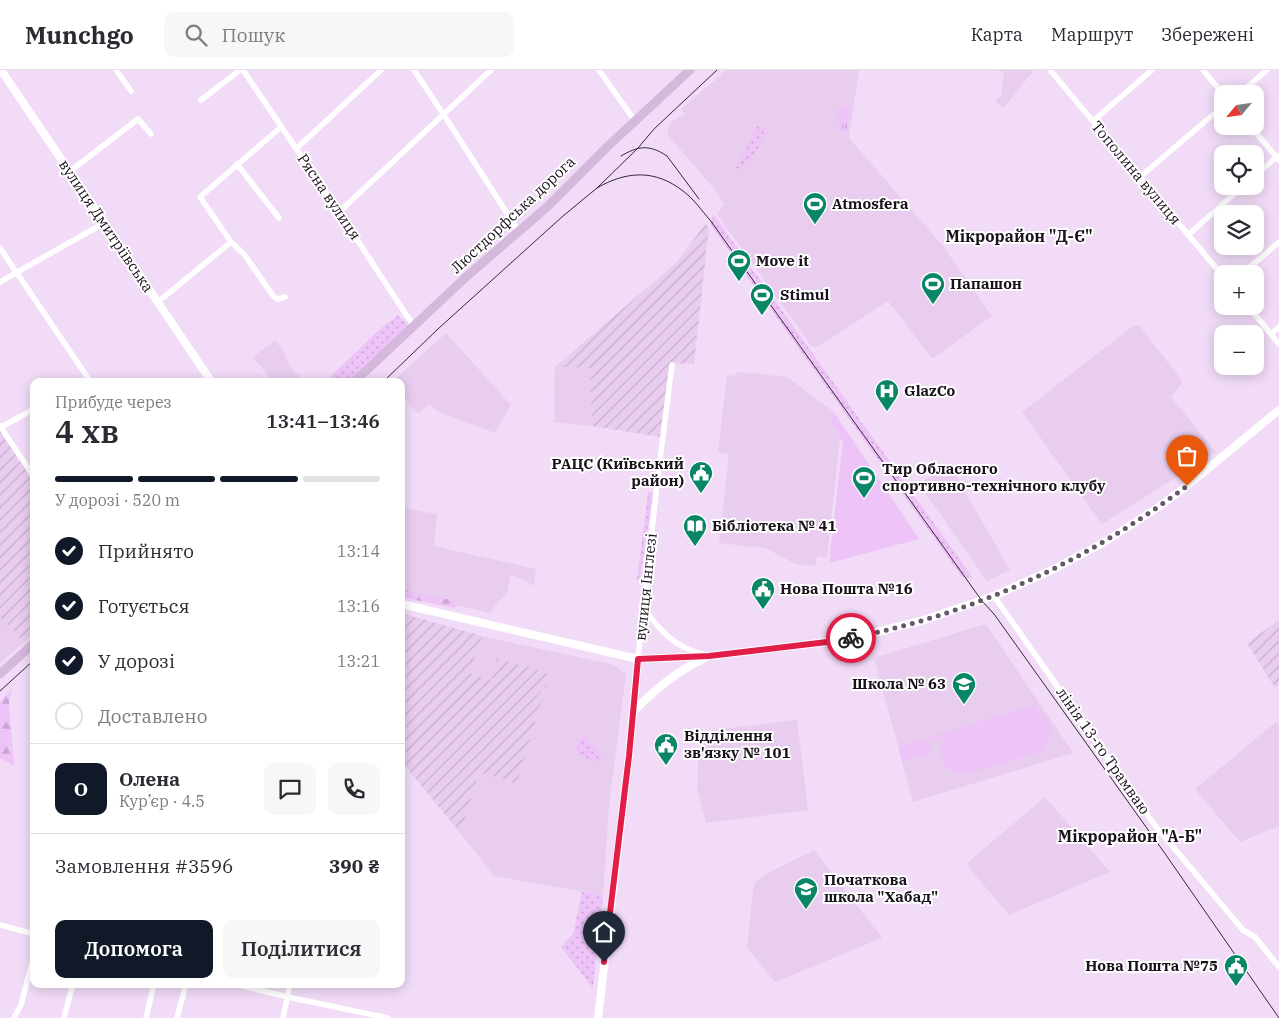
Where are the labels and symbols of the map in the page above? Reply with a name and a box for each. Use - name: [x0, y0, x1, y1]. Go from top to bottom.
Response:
- north arrow: [1214, 85, 1264, 135]
- street label: Тополина вулиця: [1087, 117, 1185, 228]
- street label: Рясна вулиця: [294, 150, 365, 244]
- street label: Люстдорфська дорога: [446, 152, 579, 277]
- street label: вулиця Дмитріївська: [55, 156, 158, 296]
- sports icon: Atmosfera: [802, 191, 828, 225]
- place label: Atmosfera: [832, 194, 909, 213]
- district label: Мікрорайон "Д-Є": [945, 226, 1093, 246]
- sports icon: Move it: [726, 248, 752, 282]
- place label: Move it: [756, 251, 809, 270]
- sports icon: Папашон: [920, 271, 946, 305]
- place label: Папашон: [950, 274, 1022, 293]
- sports icon: Stimul: [749, 282, 775, 316]
- place label: Stimul: [780, 285, 829, 304]
- hospital icon: GlazCo: [874, 378, 900, 412]
- place label: GlazCo: [904, 381, 956, 400]
- pin: [1166, 435, 1208, 486]
- place label: РАЦС (Київський район): [552, 454, 684, 490]
- place label: Тир Обласного спортивно-технічного клубу: [882, 459, 1106, 495]
- public building icon: РАЦС (Київський район): [688, 460, 714, 494]
- sports icon: Тир Обласного спортивно-технічного клубу: [851, 465, 877, 499]
- library icon: Бібліотека № 41: [682, 513, 708, 547]
- place label: Бібліотека № 41: [712, 516, 836, 535]
- street label: вулиця Інглезі: [630, 532, 661, 642]
- public building icon: Нова Пошта №16: [750, 576, 776, 610]
- place label: Нова Пошта №16: [780, 579, 913, 598]
- courier: [826, 613, 876, 663]
- school or university icon: Школа № 63: [951, 671, 977, 705]
- place label: Школа № 63: [852, 674, 946, 693]
- street label: лінія 13-го Трамваю: [1052, 683, 1154, 818]
- place label: Відділення зв'язку № 101: [684, 726, 791, 762]
- public building icon: Відділення зв'язку № 101: [653, 732, 679, 766]
- district label: Мікрорайон "А-Б": [1058, 826, 1202, 846]
- place label: Початкова школа "Хабад": [824, 870, 938, 906]
- school or university icon: Початкова школа "Хабад": [793, 876, 819, 910]
- pin: [583, 911, 625, 962]
- public building icon: Нова Пошта №75: [1223, 953, 1249, 987]
- place label: Нова Пошта №75: [1085, 956, 1218, 975]

